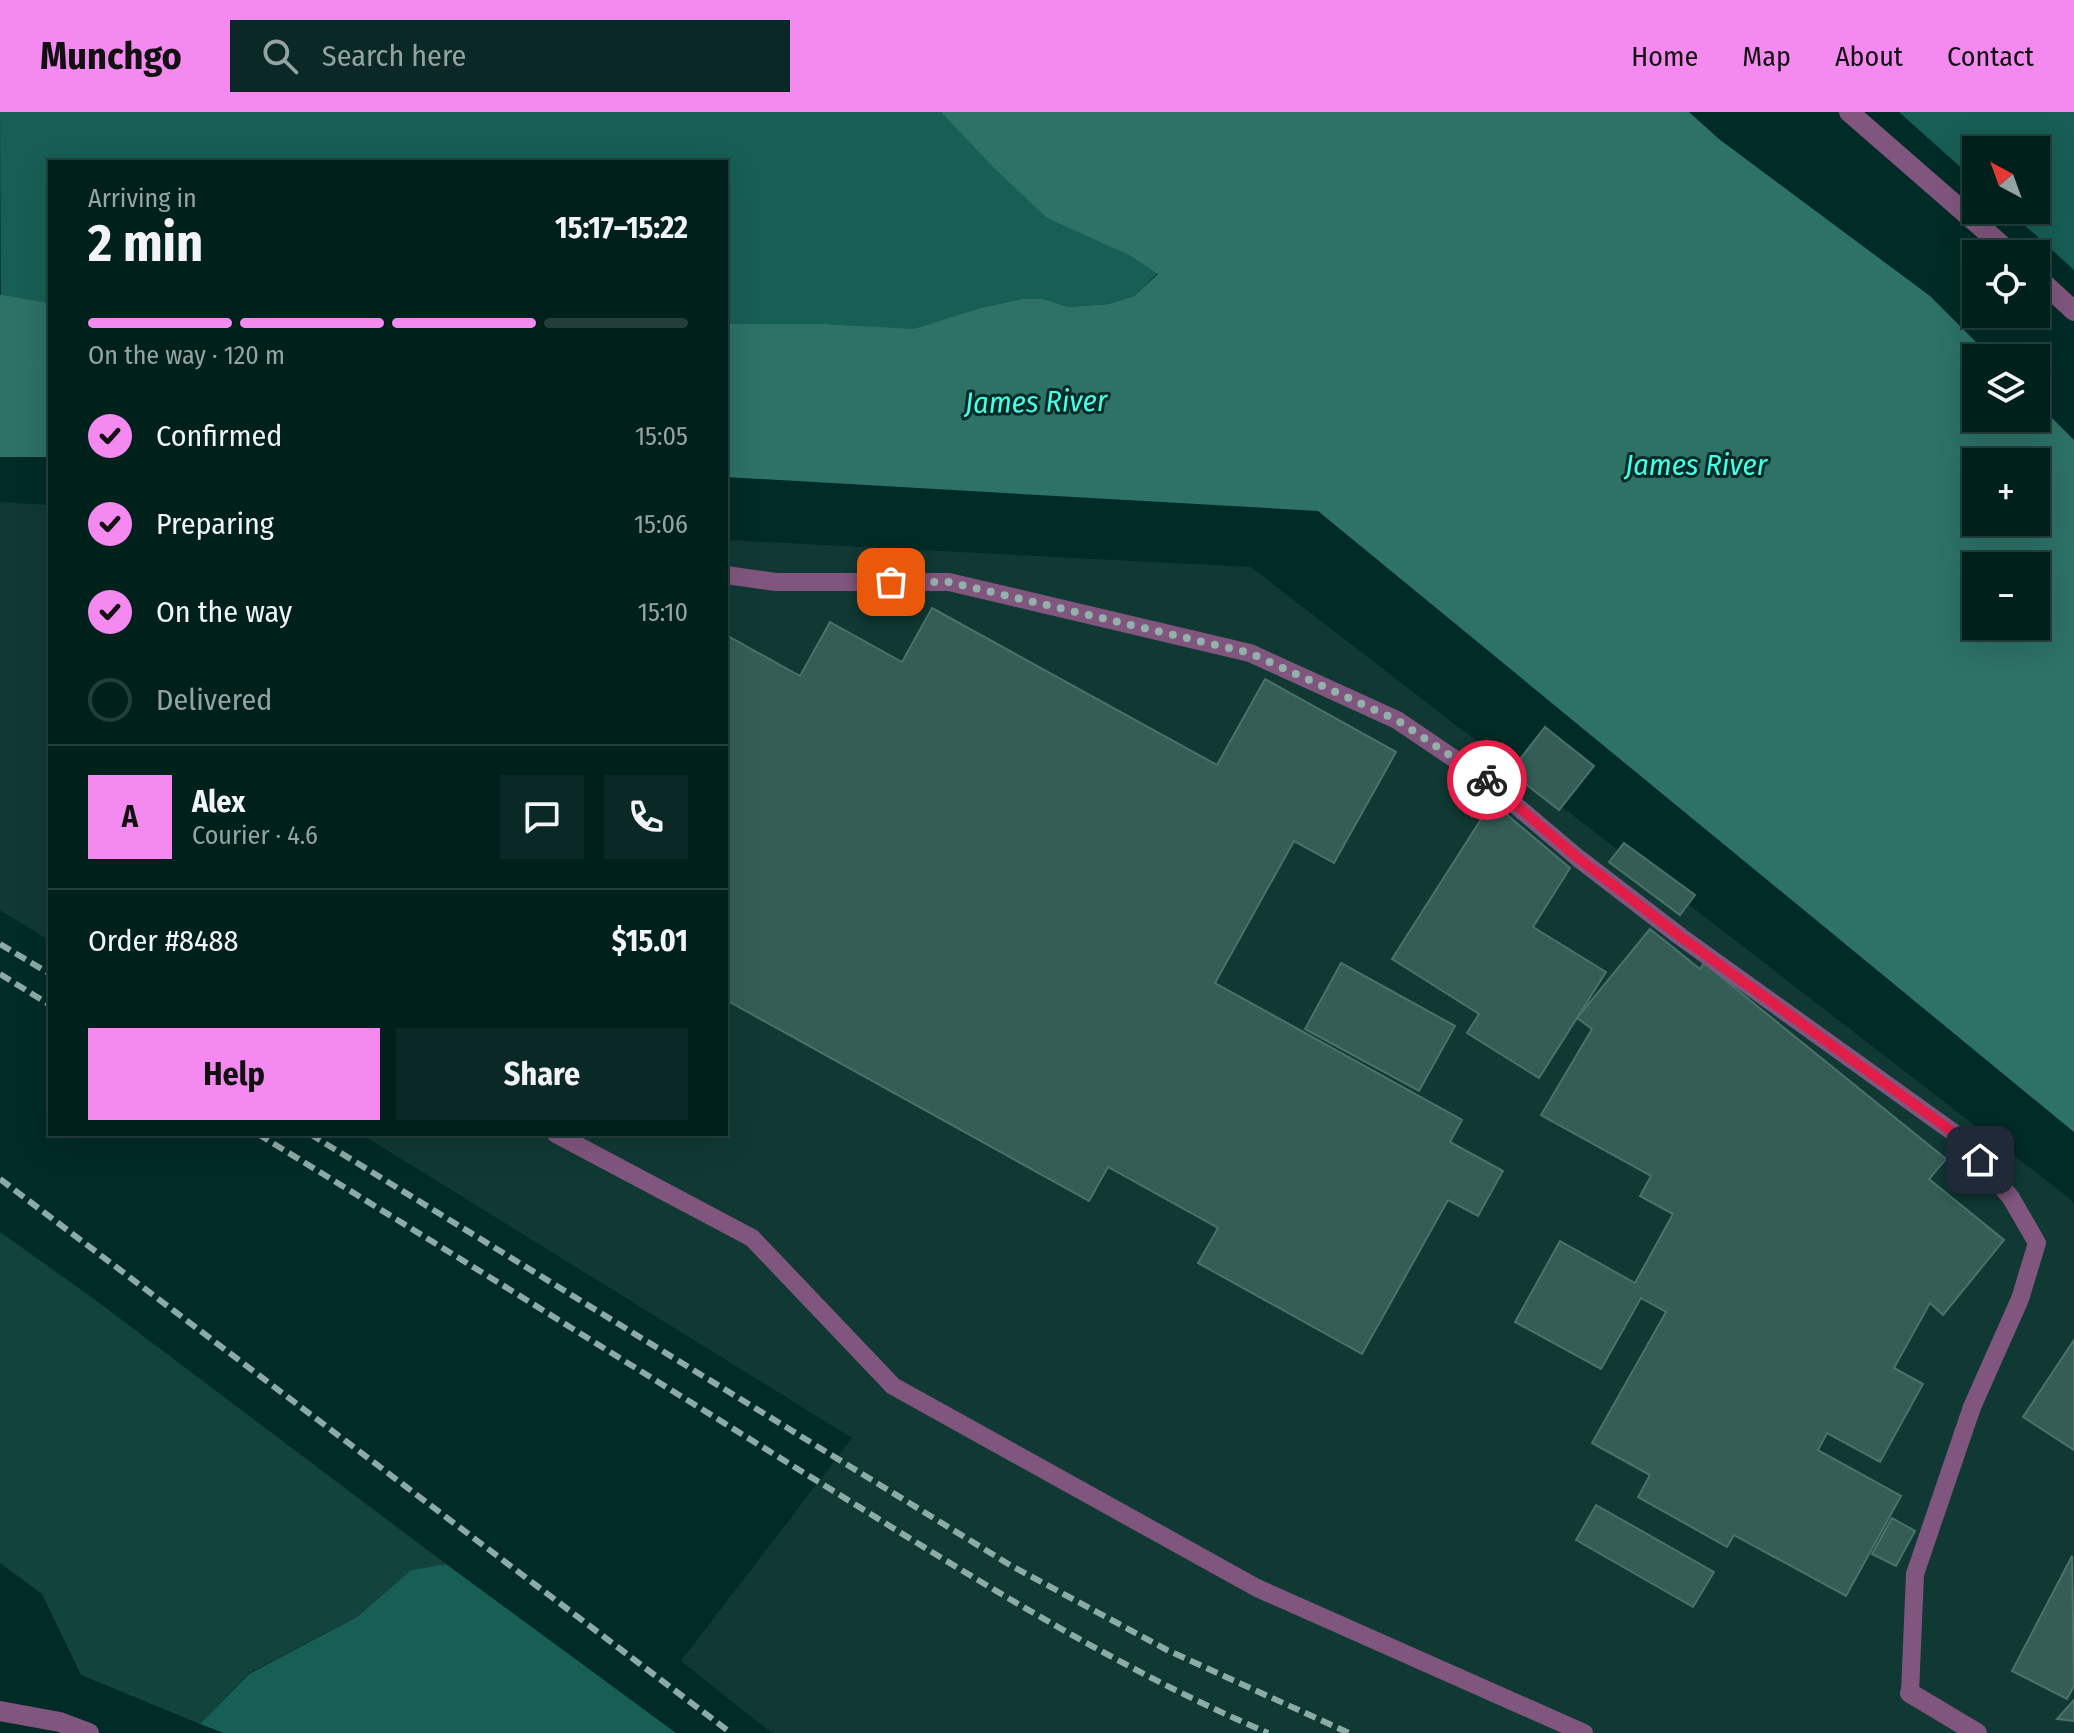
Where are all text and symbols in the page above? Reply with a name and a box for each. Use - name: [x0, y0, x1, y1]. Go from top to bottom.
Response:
- search box: [230, 20, 790, 92]
- text: Munchgo: [40, 33, 182, 79]
- icon: search: [258, 34, 302, 78]
- text: Search here: [322, 38, 466, 74]
- text: Home: [1631, 40, 1698, 73]
- text: Map: [1742, 40, 1791, 73]
- text: About: [1835, 40, 1903, 73]
- text: Contact: [1947, 40, 2034, 73]
- north arrow: [1962, 136, 2050, 224]
- map controls: [1962, 136, 2050, 640]
- text: Arriving in: [88, 183, 197, 214]
- text: 15:17–15:22: [555, 210, 688, 246]
- text: 2 min: [88, 212, 203, 275]
- button: locate: [1962, 240, 2050, 328]
- text: On the way · 120 m: [88, 340, 285, 371]
- button: layers: [1962, 344, 2050, 432]
- water label: James River: [963, 383, 1109, 421]
- icon: check: [88, 414, 132, 458]
- text: Confirmed: [156, 418, 282, 454]
- text: 15:05: [635, 421, 688, 452]
- water label: James River: [1623, 447, 1769, 483]
- button: +: [1962, 448, 2050, 536]
- icon: check: [88, 502, 132, 546]
- text: Preparing: [156, 506, 274, 542]
- text: 15:06: [634, 509, 688, 540]
- pin: [857, 548, 925, 616]
- button: −: [1962, 552, 2050, 640]
- icon: bag: [869, 560, 913, 604]
- icon: check: [88, 590, 132, 634]
- text: On the way: [156, 594, 292, 630]
- text: 15:10: [638, 597, 688, 628]
- text: Delivered: [156, 682, 272, 718]
- courier: [1447, 740, 1527, 820]
- icon: bike: [1465, 758, 1509, 802]
- button: chat: [500, 775, 584, 859]
- button: phone: [604, 775, 688, 859]
- text: Alex: [192, 784, 245, 820]
- text: A: [122, 799, 138, 835]
- text: Courier · 4.6: [192, 820, 318, 851]
- text: Order #8488: [88, 923, 239, 959]
- text: $15.01: [612, 923, 688, 959]
- button: Help: [88, 1028, 380, 1120]
- button: Share: [396, 1028, 688, 1120]
- pin: [1946, 1126, 2014, 1194]
- icon: home: [1958, 1138, 2002, 1182]

